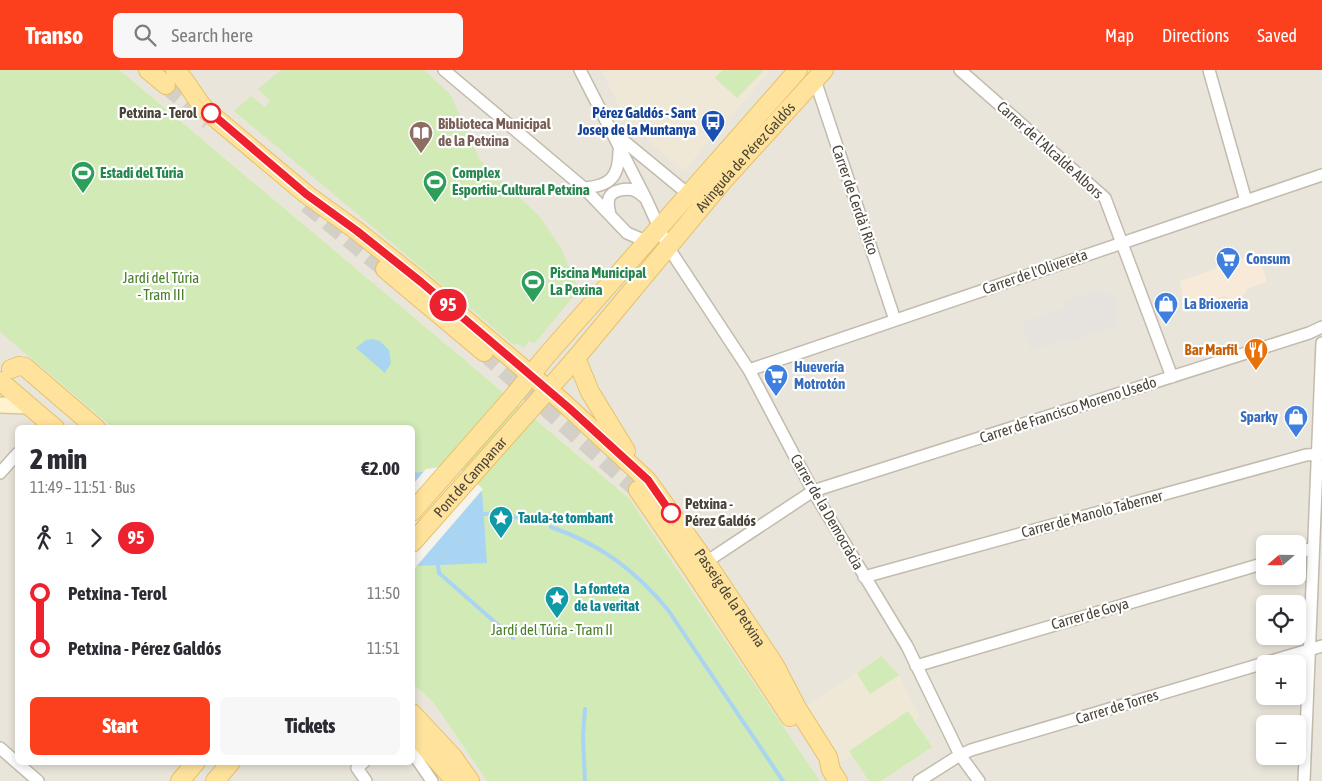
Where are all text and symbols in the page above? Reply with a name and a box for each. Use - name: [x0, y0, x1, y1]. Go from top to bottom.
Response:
- search box: [113, 13, 463, 58]
- icon: search: [131, 21, 159, 49]
- text: Transo: [25, 22, 83, 49]
- text: Search here: [171, 24, 253, 46]
- text: Map: [1105, 25, 1134, 46]
- text: Directions: [1162, 25, 1229, 46]
- text: Saved: [1257, 25, 1297, 46]
- street label: Carrer de l'Alcalde Albors: [994, 97, 1107, 202]
- street label: Avinguda de Pérez Galdós: [692, 99, 798, 215]
- marker: Petxina - Terol: [201, 103, 221, 123]
- place label: Petxina - Terol: [119, 104, 198, 121]
- place label: Pérez Galdós - Sant Josep de la Muntanya: [577, 104, 697, 138]
- bus stop icon: Pérez Galdós - Sant Josep de la Muntanya: [700, 109, 726, 143]
- place label: Biblioteca Municipal de la Petxina: [438, 115, 552, 149]
- library icon: Biblioteca Municipal de la Petxina: [408, 120, 434, 154]
- street label: Carrer de Cerdà i Rico: [829, 143, 882, 257]
- sports icon: Estadi del Túria: [70, 160, 96, 194]
- place label: Estadi del Túria: [100, 164, 184, 181]
- place label: Complex Esportiu-Cultural Petxina: [452, 164, 590, 198]
- sports icon: Complex Esportiu-Cultural Petxina: [422, 169, 448, 203]
- street label: Carrer de l'Olivereta: [980, 246, 1090, 297]
- supermarket icon: Consum: [1215, 246, 1241, 280]
- place label: Consum: [1246, 250, 1291, 267]
- place label: Piscina Municipal La Pexina: [550, 264, 647, 298]
- park label: Jardí del Túria - Tram III: [123, 269, 199, 303]
- sports icon: Piscina Municipal La Pexina: [520, 269, 546, 303]
- line badge: 95: [426, 289, 470, 321]
- shop icon: La Brioxeria: [1153, 291, 1179, 325]
- text: 95: [440, 294, 456, 315]
- place label: La Brioxeria: [1184, 295, 1248, 312]
- restaurant icon: Bar Marfil: [1243, 337, 1269, 371]
- place label: Bar Marfil: [1185, 341, 1239, 358]
- place label: Huevería Motrotón: [794, 358, 845, 392]
- supermarket icon: Huevería Motrotón: [763, 363, 789, 397]
- street label: Carrer de Francisco Moreno Usedo: [977, 373, 1158, 446]
- shop icon: Sparky: [1283, 404, 1309, 438]
- place label: Sparky: [1240, 408, 1279, 425]
- street label: Pont de Campanar: [430, 433, 510, 520]
- text: 2 min: [30, 443, 87, 475]
- street label: Carrer de la Democràcia: [787, 451, 867, 573]
- text: €2.00: [361, 457, 400, 479]
- text: 11:49 – 11:51 · Bus: [30, 478, 135, 496]
- street label: Carrer de Manolo Taberner: [1019, 486, 1165, 541]
- place label: Petxina - Pérez Galdós: [685, 495, 757, 529]
- marker: Petxina - Pérez Galdós: [661, 503, 681, 523]
- place icon: Taula-te tombant: [488, 505, 514, 539]
- place label: Taula-te tombant: [518, 509, 614, 526]
- icon: walk: [30, 524, 58, 552]
- icon: forward: [82, 524, 110, 552]
- text: 95: [128, 527, 144, 548]
- text: 1: [66, 529, 74, 547]
- north arrow: [1256, 535, 1306, 585]
- map controls: [1256, 535, 1306, 765]
- street label: Passeig de la Petxina: [691, 545, 769, 650]
- place label: La fonteta de la veritat: [574, 580, 640, 614]
- text: Petxina - Terol: [68, 582, 167, 604]
- text: 11:50: [367, 584, 400, 602]
- place icon: La fonteta de la veritat: [544, 585, 570, 619]
- street label: Carrer de Goya: [1049, 594, 1131, 633]
- button: locate: [1256, 595, 1306, 645]
- park label: Jardí del Túria - Tram II: [491, 621, 613, 638]
- text: Petxina - Pérez Galdós: [68, 637, 221, 659]
- text: 11:51: [367, 639, 400, 657]
- button: +: [1256, 655, 1306, 705]
- street label: Carrer de Torres: [1073, 686, 1160, 727]
- button: Start: [30, 697, 210, 755]
- button: Tickets: [220, 697, 400, 755]
- button: −: [1256, 715, 1306, 765]

